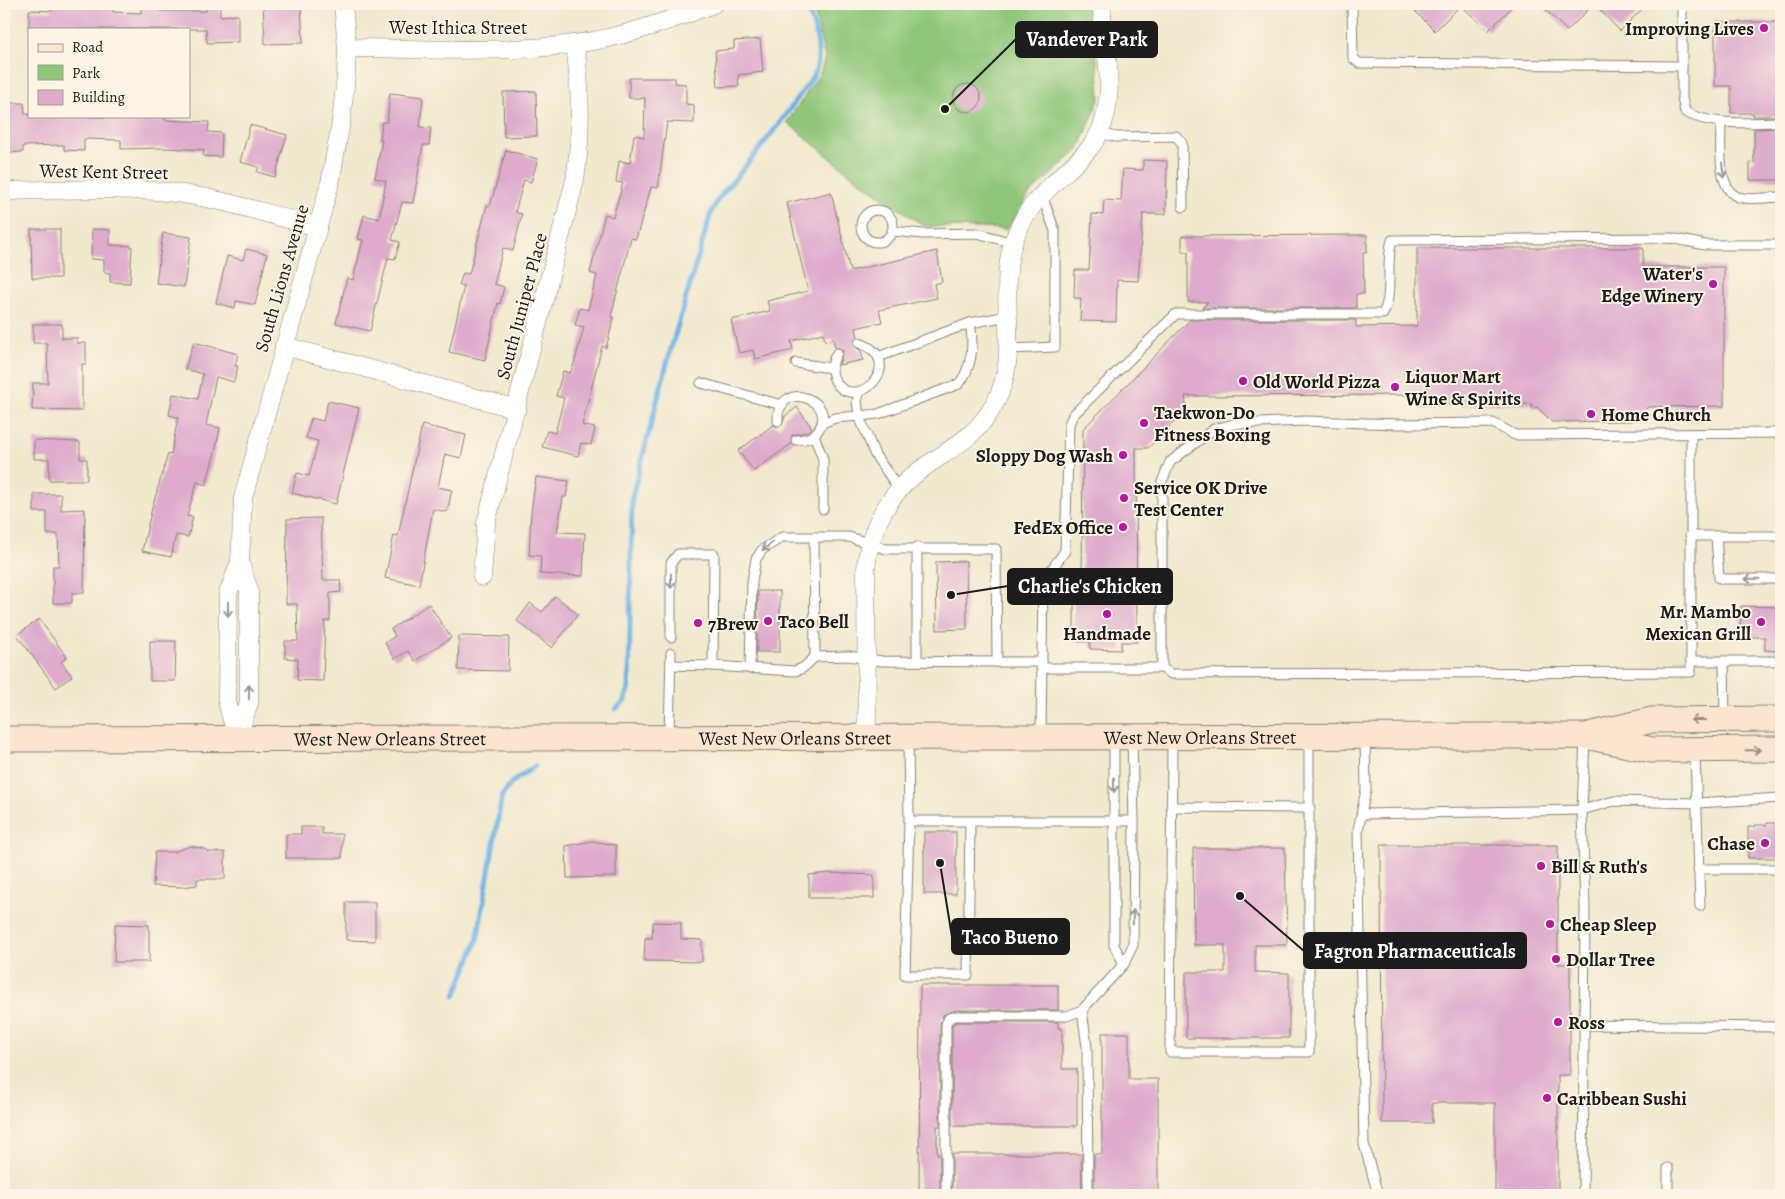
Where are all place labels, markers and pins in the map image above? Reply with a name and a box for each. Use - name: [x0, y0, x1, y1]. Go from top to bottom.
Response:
- place label: Improving Lives: [1625, 16, 1754, 42]
- callout: Vandever Park: [1016, 22, 1157, 57]
- marker: Improving Lives: [1758, 22, 1770, 34]
- place label: Water's Edge Winery: [1601, 261, 1704, 309]
- marker: Water's Edge Winery: [1707, 278, 1719, 290]
- place label: Liquor Mart Wine & Spirits: [1404, 364, 1521, 412]
- place label: Old World Pizza: [1253, 369, 1381, 395]
- marker: Old World Pizza: [1237, 375, 1249, 387]
- marker: Liquor Mart Wine & Spirits: [1389, 381, 1401, 393]
- place label: Taekwon-Do Fitness Boxing: [1154, 400, 1271, 448]
- place label: Home Church: [1601, 402, 1711, 428]
- marker: Home Church: [1585, 408, 1597, 420]
- marker: Taekwon-Do Fitness Boxing: [1138, 417, 1150, 429]
- place label: Sloppy Dog Wash: [976, 443, 1113, 469]
- marker: Sloppy Dog Wash: [1117, 449, 1129, 461]
- place label: Service OK Drive Test Center: [1134, 475, 1268, 523]
- marker: Service OK Drive Test Center: [1118, 492, 1130, 504]
- place label: FedEx Office: [1013, 515, 1113, 541]
- marker: FedEx Office: [1117, 521, 1129, 533]
- callout: Charlie's Chicken: [1008, 569, 1172, 604]
- place label: Mr. Mambo Mexican Grill: [1645, 599, 1751, 647]
- marker: Handmade: [1101, 608, 1113, 620]
- place label: Taco Bell: [778, 609, 849, 635]
- place label: 7Brew: [708, 611, 759, 637]
- marker: Taco Bell: [762, 615, 774, 627]
- marker: Mr. Mambo Mexican Grill: [1755, 616, 1767, 628]
- marker: 7Brew: [692, 617, 704, 629]
- place label: Handmade: [1063, 621, 1151, 647]
- place label: Chase: [1707, 831, 1755, 857]
- marker: Chase: [1759, 837, 1771, 849]
- place label: Bill & Ruth's: [1551, 854, 1648, 880]
- marker: Bill & Ruth's: [1535, 860, 1547, 872]
- place label: Cheap Sleep: [1560, 912, 1656, 938]
- marker: Cheap Sleep: [1544, 918, 1556, 930]
- callout: Taco Bueno: [952, 919, 1069, 954]
- callout: Fagron Pharmaceuticals: [1304, 933, 1526, 968]
- place label: Dollar Tree: [1566, 947, 1655, 973]
- marker: Dollar Tree: [1550, 953, 1562, 965]
- place label: Ross: [1568, 1010, 1605, 1036]
- marker: Ross: [1552, 1016, 1564, 1028]
- place label: Caribbean Sushi: [1557, 1086, 1687, 1112]
- marker: Caribbean Sushi: [1541, 1092, 1553, 1104]

